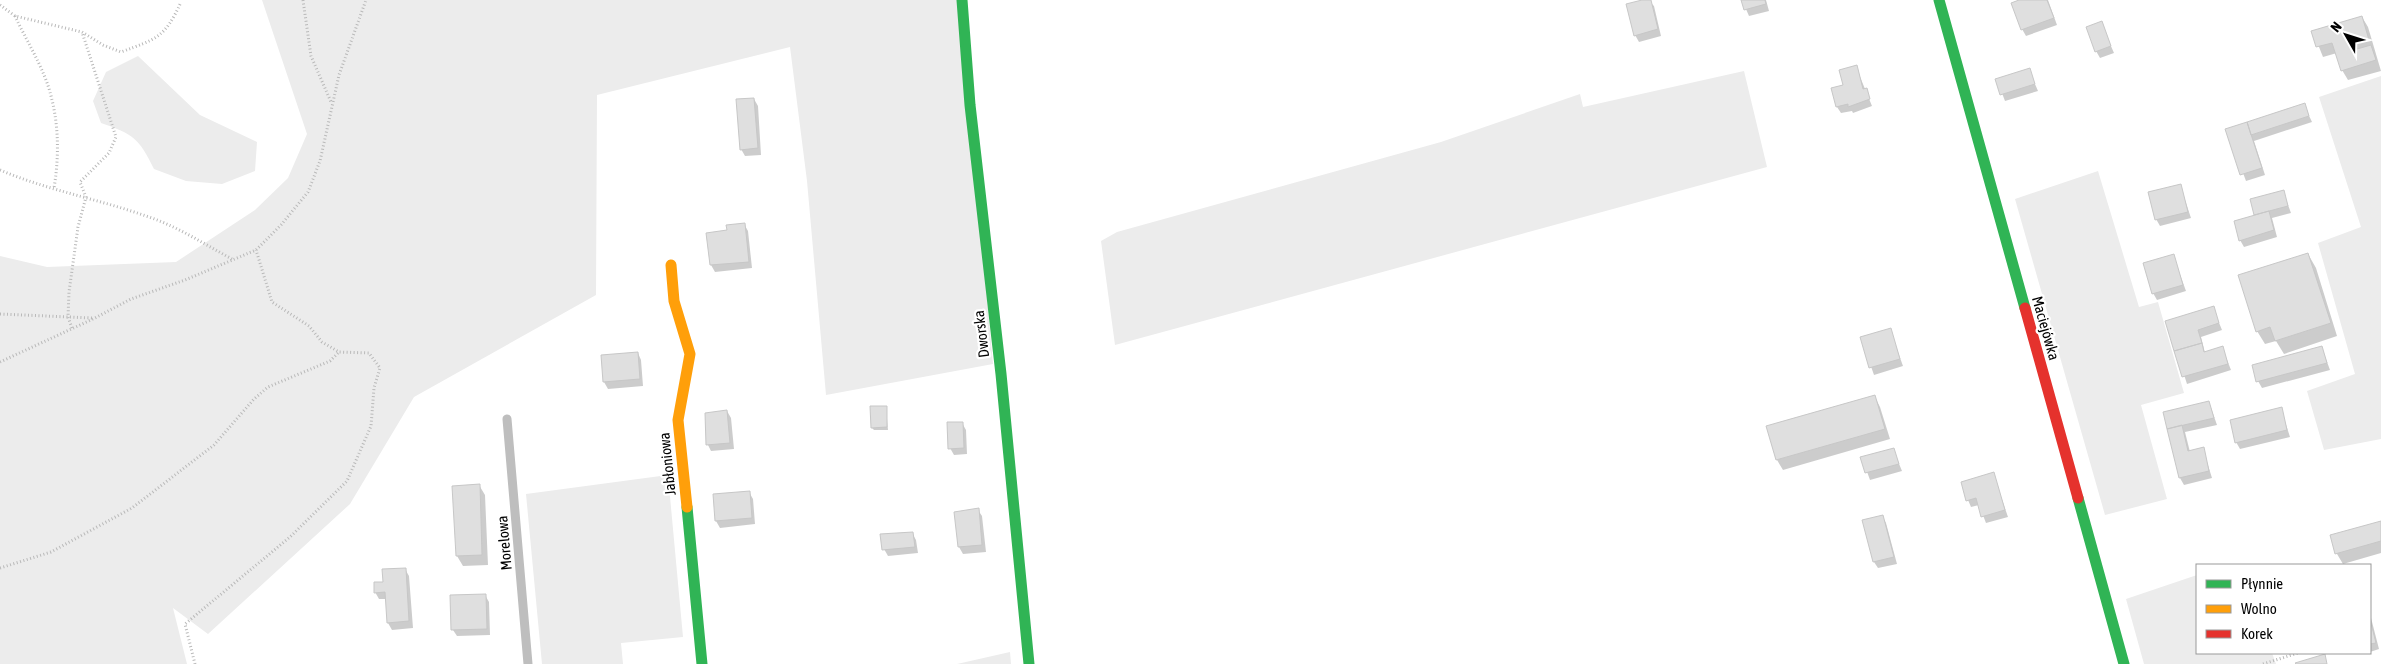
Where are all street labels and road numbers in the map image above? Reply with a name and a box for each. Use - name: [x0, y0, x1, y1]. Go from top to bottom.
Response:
- street label: Maciejówka: [2029, 294, 2063, 362]
- street label: Dworska: [970, 309, 992, 359]
- street label: Jabłoniowa: [655, 432, 679, 496]
- street label: Morelowa: [493, 515, 515, 571]

